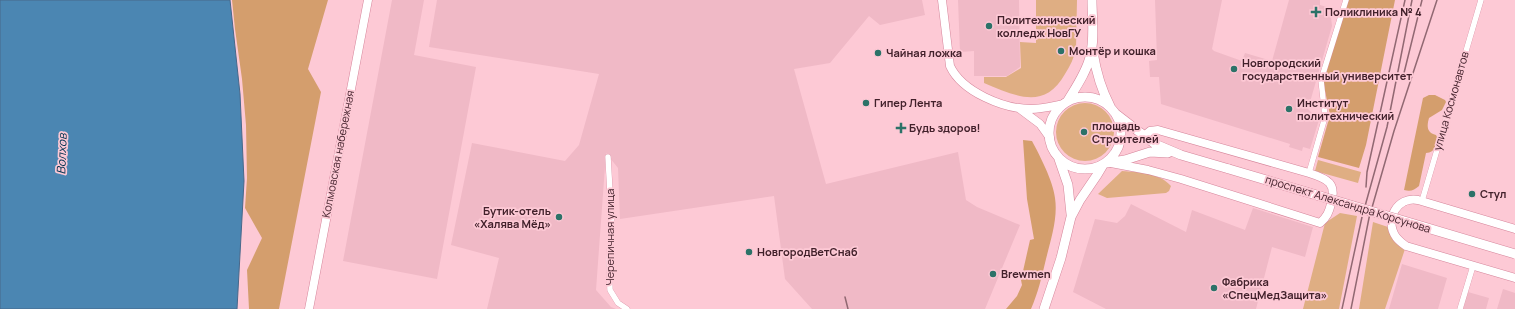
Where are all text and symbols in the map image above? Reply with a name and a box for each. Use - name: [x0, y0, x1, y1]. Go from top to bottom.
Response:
- place label: Поликлиника № 4: [1325, 4, 1422, 19]
- marker: Поликлиника № 4: [1310, 6, 1322, 18]
- place label: Политехнический колледж НовГУ: [997, 12, 1096, 40]
- marker: Политехнический колледж НовГУ: [984, 21, 994, 31]
- place label: Монтёр и кошка: [1069, 43, 1156, 58]
- place label: Чайная ложка: [886, 45, 962, 60]
- marker: Монтёр и кошка: [1056, 46, 1066, 56]
- marker: Чайная ложка: [873, 48, 883, 58]
- street label: улица Космонавтов: [1429, 49, 1472, 152]
- place label: Новгородский государственный университет: [1242, 55, 1412, 83]
- marker: Новгородский государственный университет: [1229, 64, 1239, 74]
- street label: Колмовская набережная: [318, 89, 357, 219]
- place label: Гипер Лента: [874, 95, 942, 110]
- place label: Институт политехнический: [1297, 95, 1394, 123]
- marker: Гипер Лента: [861, 98, 871, 108]
- marker: Институт политехнический: [1284, 104, 1294, 114]
- place label: площадь Строителей: [1092, 118, 1159, 146]
- place label: Будь здоров!: [909, 120, 981, 135]
- marker: Будь здоров!: [896, 123, 906, 133]
- marker: площадь Строителей: [1079, 127, 1089, 137]
- water label: Волхов: [52, 132, 71, 175]
- street label: проспект Александра Корсунова: [1264, 171, 1433, 236]
- place label: Стул: [1480, 186, 1506, 201]
- street label: Черепичная улица: [602, 189, 617, 285]
- marker: Стул: [1467, 189, 1477, 199]
- place label: Бутик-отель «Халява Мёд»: [474, 203, 551, 231]
- marker: Бутик-отель «Халява Мёд»: [554, 212, 564, 222]
- place label: НовгородВетСнаб: [757, 244, 858, 259]
- marker: НовгородВетСнаб: [744, 247, 754, 257]
- place label: Brewmen: [1001, 266, 1051, 281]
- marker: Brewmen: [988, 269, 998, 279]
- place label: Фабрика «СпецМедЗащита»: [1222, 274, 1327, 302]
- marker: Фабрика «СпецМедЗащита»: [1209, 283, 1219, 293]

